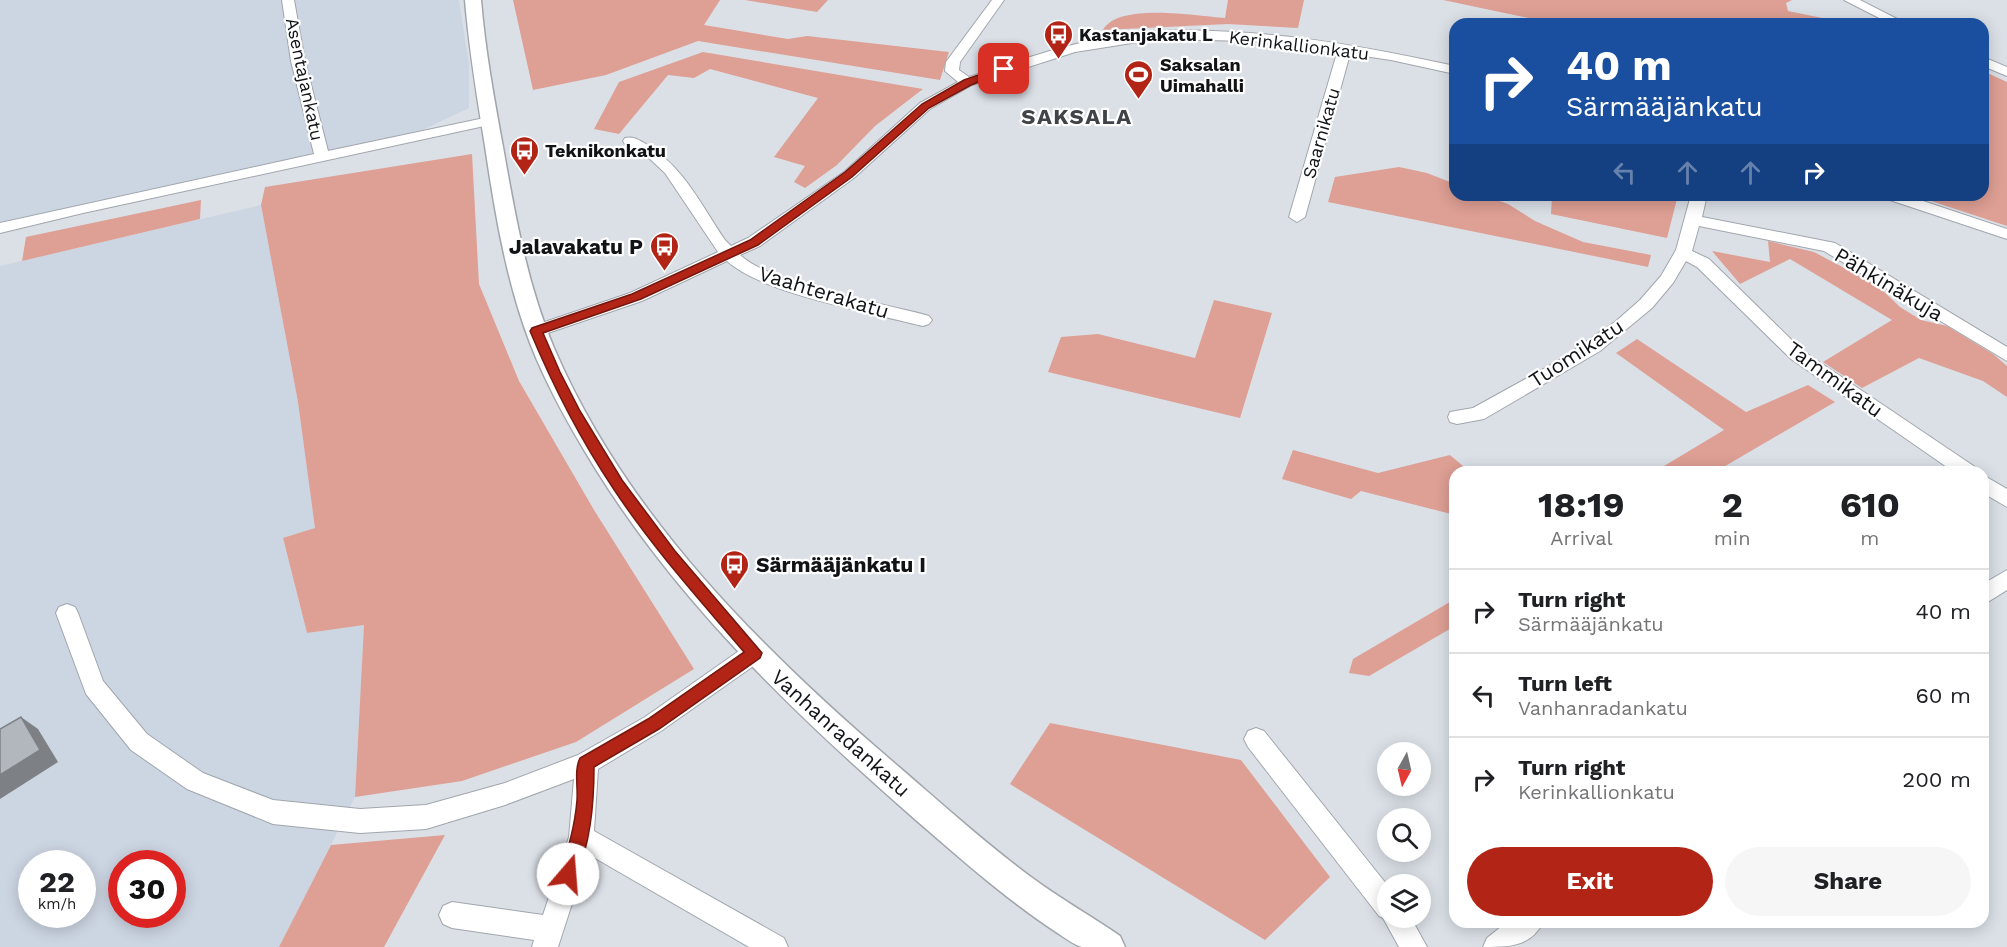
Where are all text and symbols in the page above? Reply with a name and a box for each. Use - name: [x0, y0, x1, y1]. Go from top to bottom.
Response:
- street label: Asentajankatu: [282, 16, 328, 142]
- bus stop icon: Kastanjakatu L: [1042, 18, 1074, 60]
- place label: Kastanjakatu L: [1079, 24, 1213, 45]
- street label: Kerinkallionkatu: [1228, 26, 1370, 64]
- text: 40 m: [1566, 41, 1672, 90]
- icon: right: [1467, 42, 1545, 120]
- pin: [978, 43, 1029, 94]
- icon: arrive: [987, 52, 1020, 85]
- place label: Saksalan Uimahalli: [1160, 54, 1244, 96]
- sports icon: Saksalan Uimahalli: [1123, 58, 1155, 100]
- street label: Saarnikatu: [1298, 85, 1344, 181]
- text: Särmääjänkatu: [1566, 91, 1763, 123]
- district label: SAKSALA: [1021, 104, 1133, 129]
- bus stop icon: Teknikonkatu: [508, 134, 540, 176]
- place label: Teknikonkatu: [545, 140, 666, 161]
- icon: left: [1608, 156, 1641, 189]
- icon: ahead: [1671, 156, 1704, 189]
- icon: ahead: [1734, 156, 1767, 189]
- icon: right: [1797, 156, 1830, 189]
- bus stop icon: Jalavakatu P: [648, 230, 680, 272]
- place label: Jalavakatu P: [509, 234, 643, 259]
- street label: Pähkinäkuja: [1830, 242, 1948, 326]
- street label: Vaahterakatu: [756, 260, 892, 324]
- street label: Tuomikatu: [1524, 313, 1628, 393]
- street label: Tammikatu: [1782, 336, 1888, 422]
- text: 18:19: [1538, 484, 1625, 526]
- text: 2: [1721, 484, 1743, 526]
- text: 610: [1840, 484, 1900, 526]
- text: Arrival: [1550, 526, 1613, 550]
- text: min: [1714, 526, 1751, 550]
- text: m: [1860, 526, 1879, 550]
- bus stop icon: Särmääjänkatu I: [719, 548, 751, 590]
- place label: Särmääjänkatu I: [756, 552, 926, 577]
- text: Turn right: [1518, 587, 1625, 612]
- icon: right: [1467, 595, 1500, 628]
- text: 40 m: [1915, 599, 1971, 624]
- text: Särmääjänkatu: [1518, 612, 1664, 636]
- street label: Vanhanradankatu: [766, 664, 916, 802]
- text: Turn left: [1518, 671, 1612, 696]
- icon: left: [1467, 679, 1500, 712]
- text: 60 m: [1915, 683, 1971, 708]
- text: Vanhanradankatu: [1518, 696, 1688, 720]
- north arrow: [1377, 742, 1431, 796]
- map controls: [1377, 742, 1431, 928]
- text: Turn right: [1518, 755, 1625, 780]
- icon: right: [1467, 763, 1500, 796]
- text: 200 m: [1902, 767, 1971, 792]
- text: Kerinkallionkatu: [1518, 780, 1675, 804]
- button: search: [1377, 808, 1431, 862]
- position arrow: [536, 842, 600, 906]
- button: Exit: [1467, 847, 1713, 916]
- button: Share: [1725, 847, 1971, 916]
- speed limit sign: 30: [108, 850, 186, 928]
- text: 22: [39, 864, 75, 899]
- button: layers: [1377, 874, 1431, 928]
- text: km/h: [38, 895, 76, 913]

